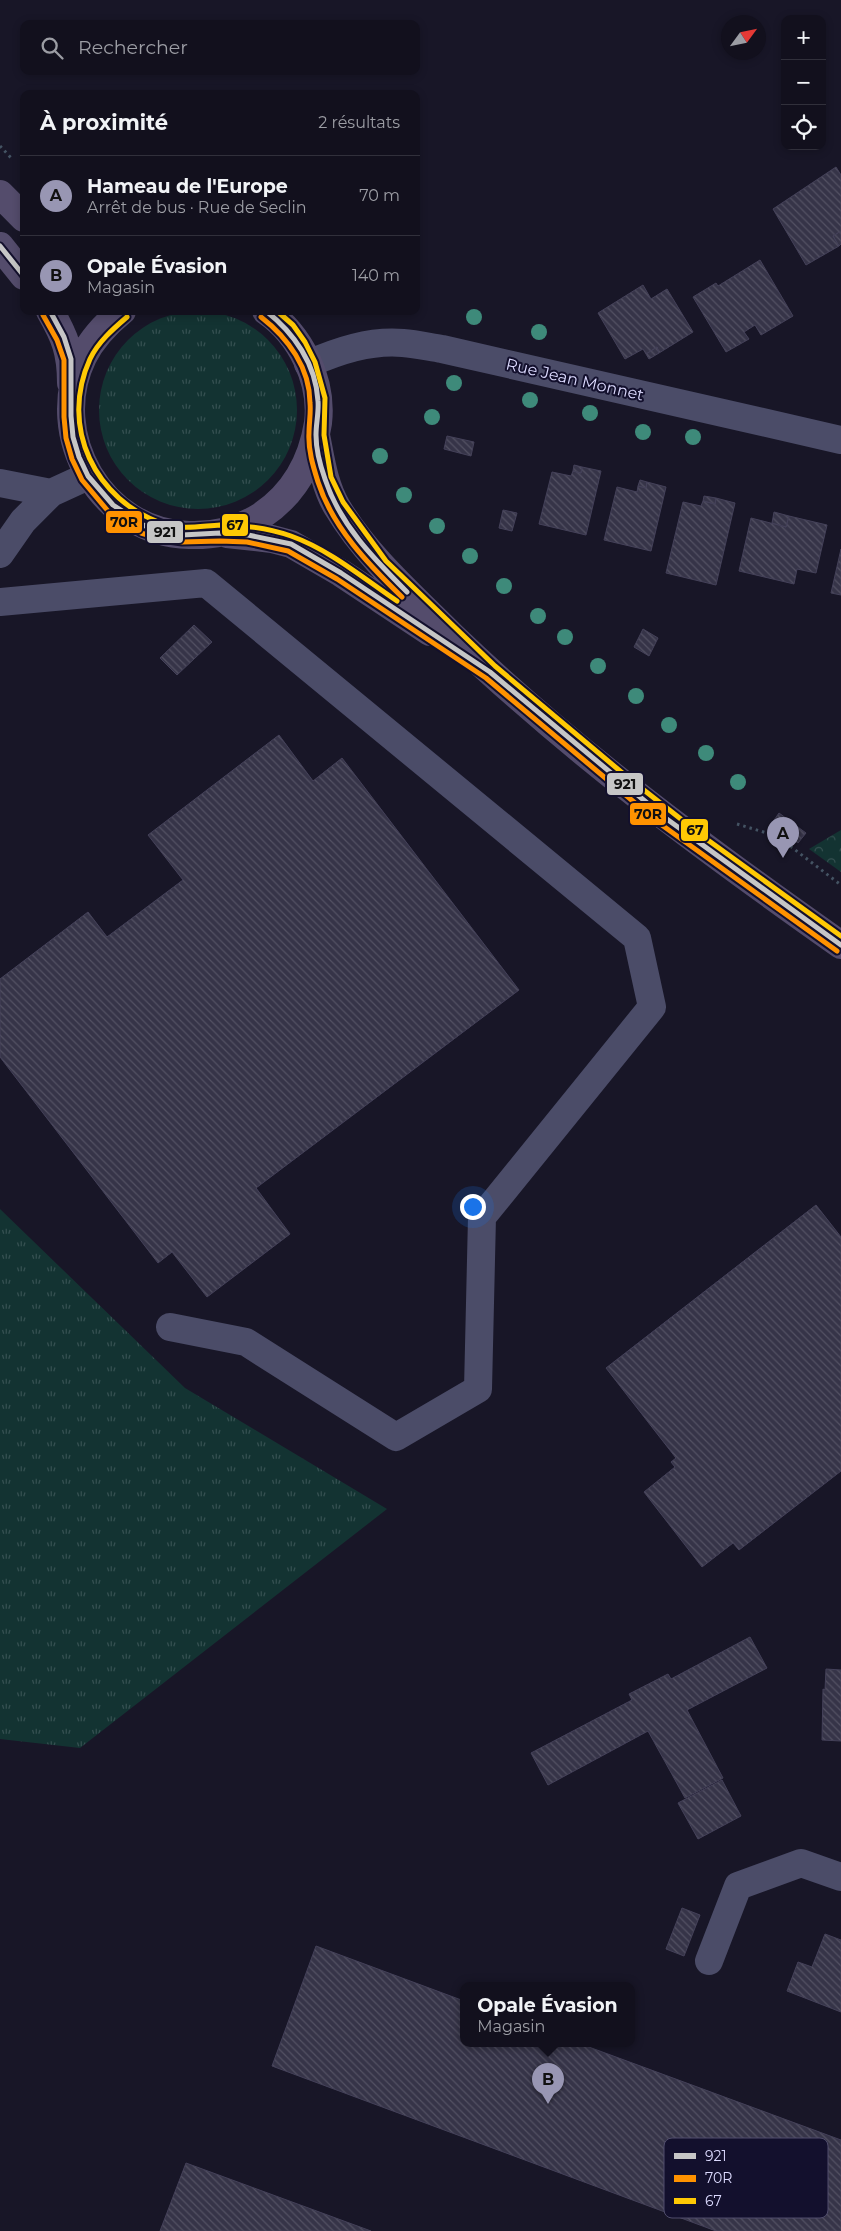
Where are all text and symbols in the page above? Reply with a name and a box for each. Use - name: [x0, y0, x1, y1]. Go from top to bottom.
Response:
- north arrow: [721, 15, 766, 60]
- map controls: [781, 15, 826, 150]
- button: +: [781, 15, 826, 60]
- search box: [20, 20, 420, 75]
- icon: search: [38, 34, 66, 62]
- text: Rechercher: [78, 36, 188, 59]
- button: −: [781, 60, 826, 105]
- button: locate: [781, 105, 826, 150]
- text: À proximité: [40, 110, 168, 135]
- text: 2 résultats: [318, 113, 400, 132]
- text: Hameau de l'Europe: [87, 175, 288, 198]
- text: A: [50, 186, 62, 205]
- text: 70 m: [359, 186, 400, 205]
- text: Arrêt de bus · Rue de Seclin: [87, 198, 307, 217]
- text: Opale Évasion: [87, 255, 228, 278]
- text: B: [50, 266, 62, 285]
- text: 140 m: [352, 266, 400, 285]
- text: Magasin: [87, 278, 155, 297]
- street label: Rue Jean Monnet: [504, 354, 646, 405]
- line badge: 70R: [105, 510, 143, 534]
- text: 70R: [110, 513, 138, 531]
- line badge: 67: [221, 513, 249, 537]
- text: 67: [226, 516, 244, 534]
- line badge: 921: [146, 520, 184, 544]
- text: 921: [154, 523, 176, 541]
- line badge: 921: [606, 772, 644, 796]
- text: 921: [614, 775, 636, 793]
- line badge: 70R: [629, 802, 667, 826]
- text: 70R: [634, 805, 662, 823]
- pin: A: [767, 817, 799, 858]
- line badge: 67: [680, 818, 709, 842]
- text: 67: [686, 821, 704, 839]
- your location: [460, 1194, 486, 1220]
- popup: [460, 1982, 635, 2047]
- text: Opale Évasion: [477, 1994, 618, 2017]
- text: Magasin: [477, 2017, 545, 2036]
- pin: B: [532, 2063, 564, 2104]
- legend: [664, 2138, 828, 2218]
- text: 921: [705, 2147, 727, 2165]
- text: 70R: [705, 2169, 732, 2187]
- text: 67: [705, 2192, 722, 2210]

